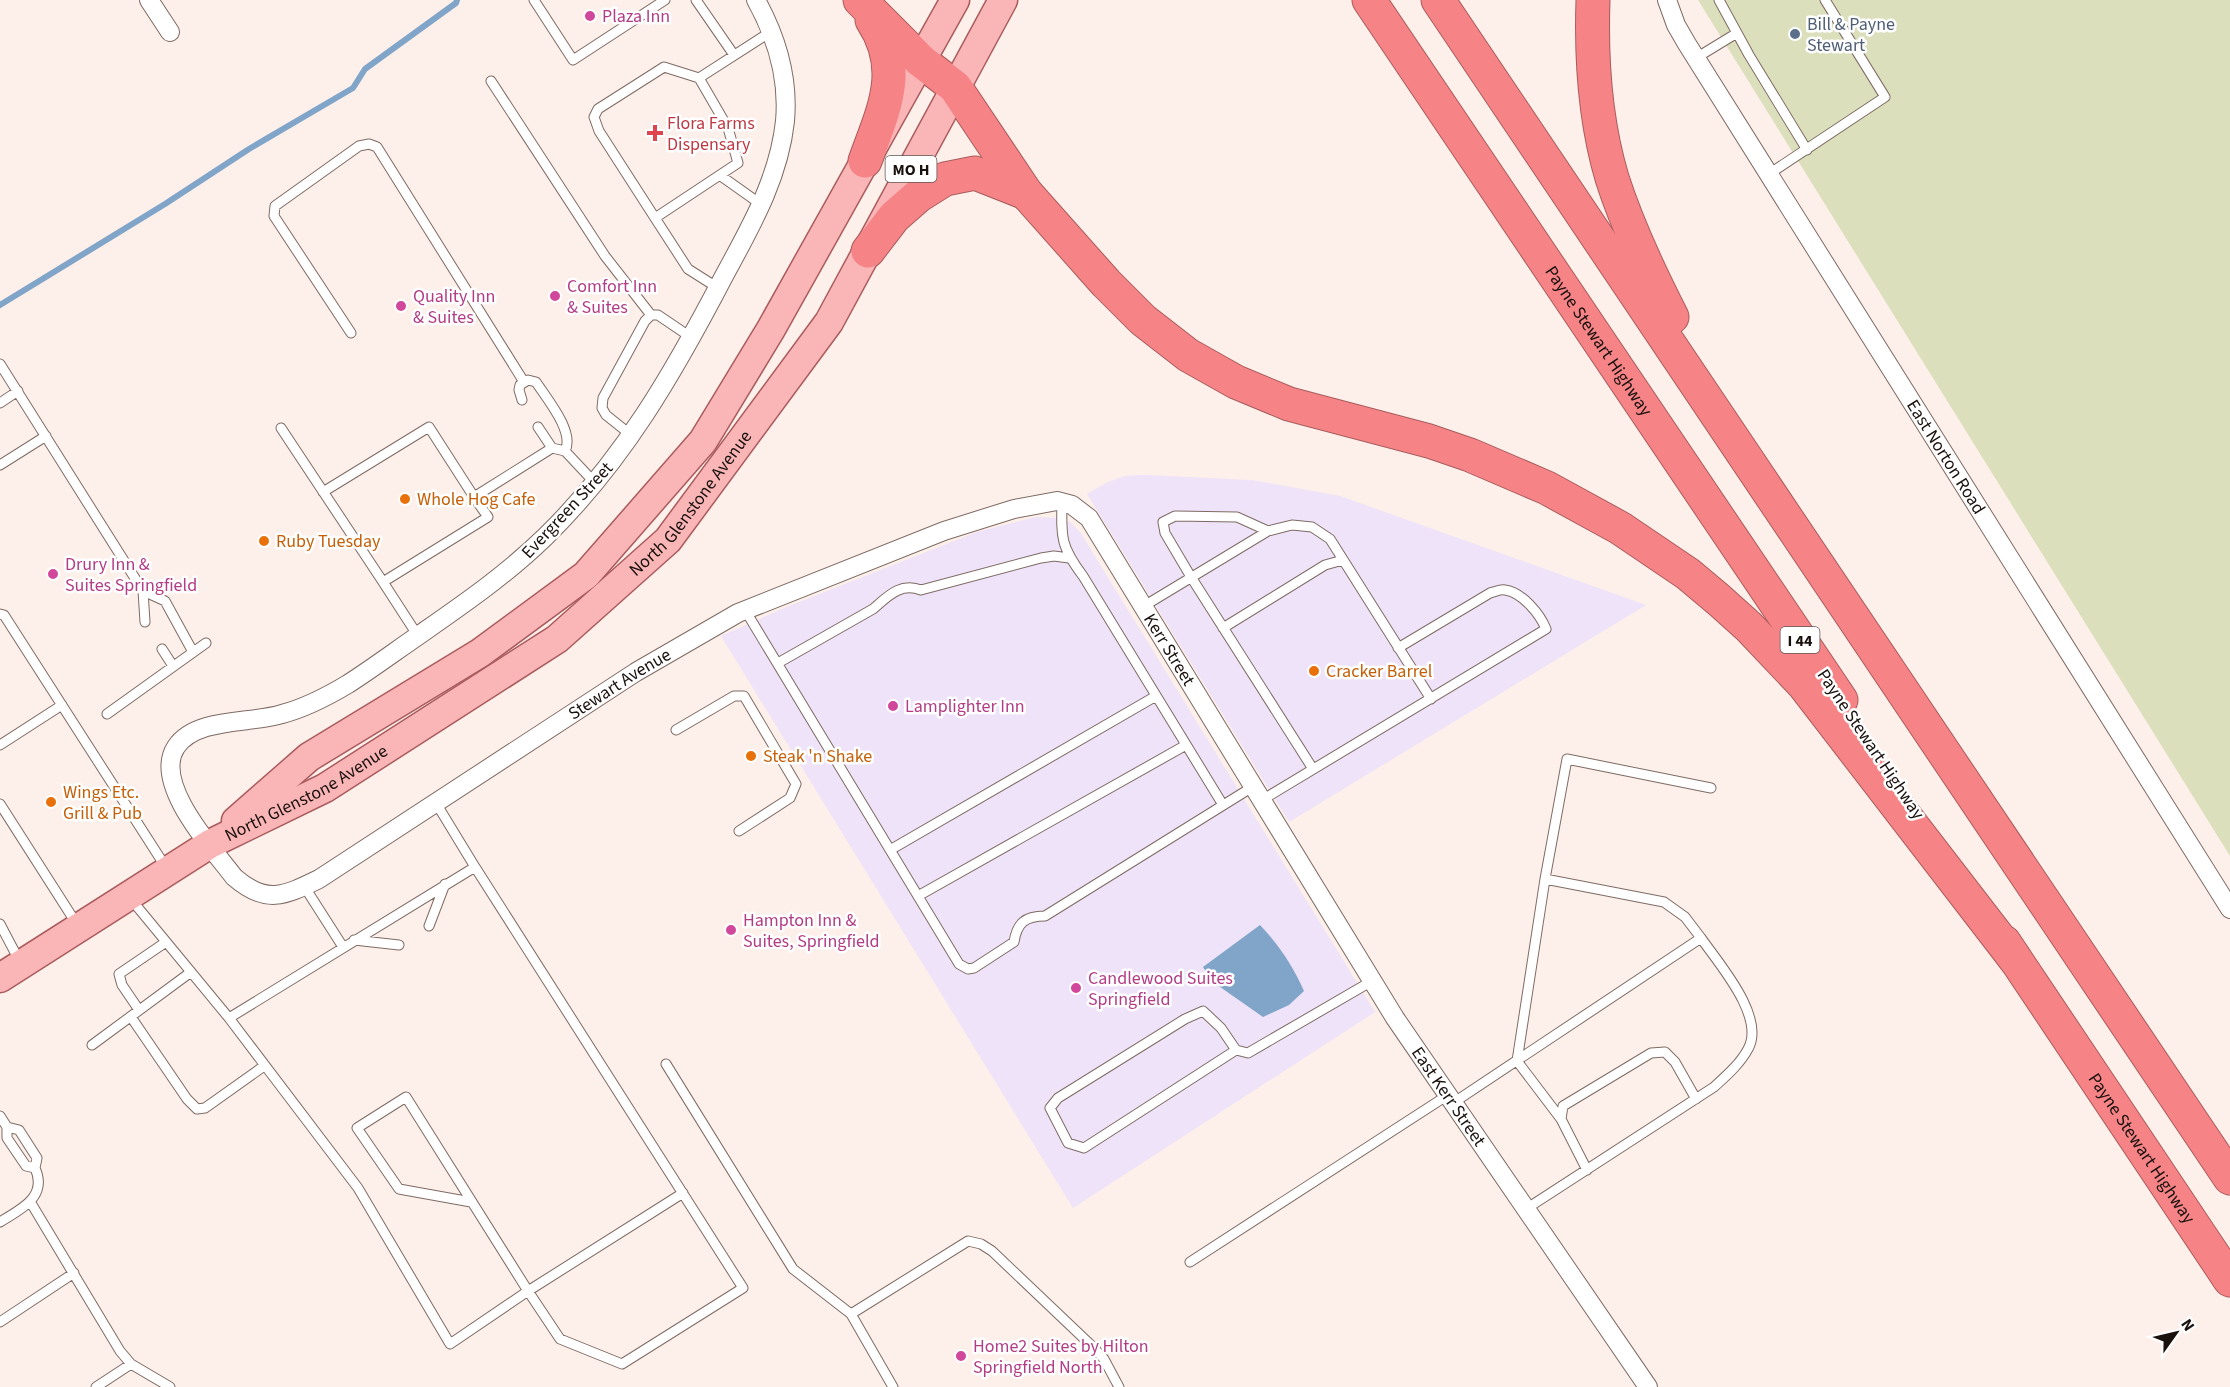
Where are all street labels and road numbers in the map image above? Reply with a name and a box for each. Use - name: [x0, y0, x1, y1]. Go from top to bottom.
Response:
- road number: MO H: [886, 156, 936, 182]
- street label: Payne Stewart Highway: [1539, 261, 1658, 422]
- street label: East Norton Road: [1900, 395, 1991, 519]
- street label: North Glenstone Avenue: [624, 425, 758, 582]
- street label: Evergreen Street: [516, 456, 619, 564]
- street label: Kerr Street: [1137, 609, 1201, 691]
- road number: I 44: [1780, 627, 1820, 653]
- street label: Stewart Avenue: [563, 642, 676, 726]
- street label: Payne Stewart Highway: [1811, 664, 1931, 825]
- street label: North Glenstone Avenue: [221, 739, 393, 848]
- street label: East Kerr Street: [1405, 1042, 1491, 1152]
- street label: Payne Stewart Highway: [2082, 1068, 2201, 1229]

